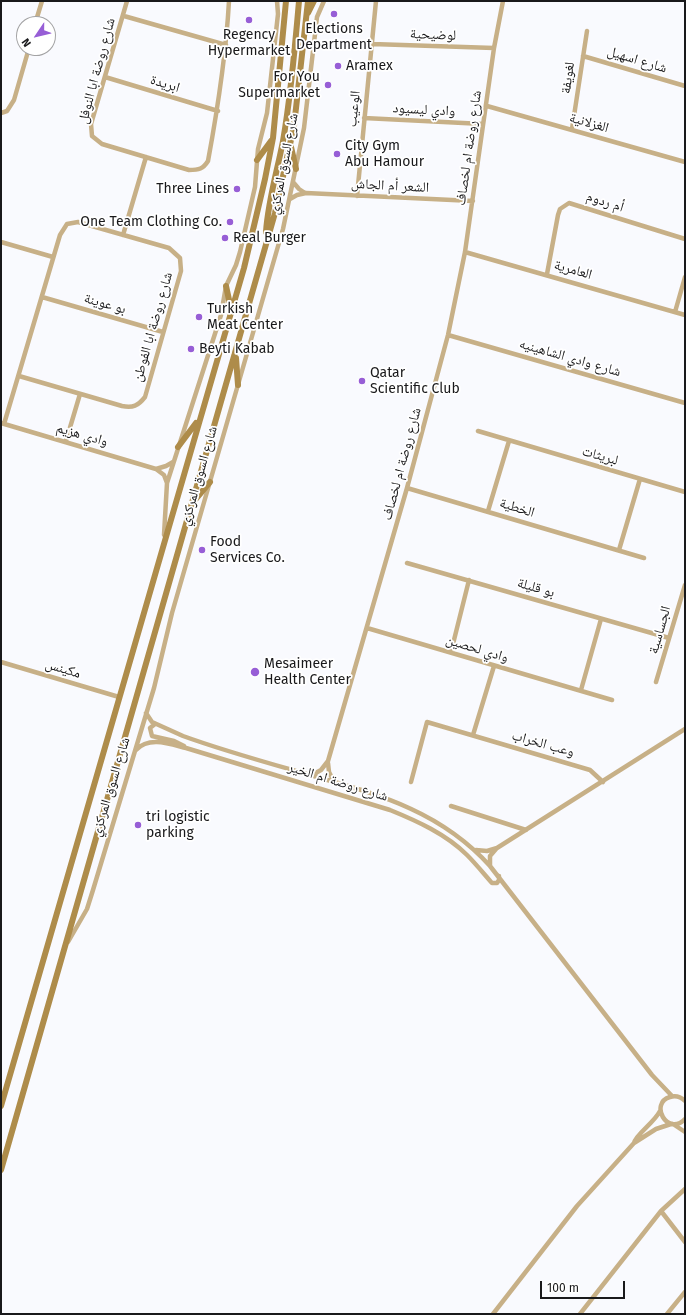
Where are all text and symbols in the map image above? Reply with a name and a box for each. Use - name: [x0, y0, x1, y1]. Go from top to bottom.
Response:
- marker: Elections Department: [329, 9, 339, 19]
- marker: Regency Hypermarket: [244, 15, 254, 25]
- north arrow: [16, 16, 56, 56]
- street label: شارع روضة ابا النوفل: [75, 16, 119, 126]
- place label: Elections Department: [296, 21, 372, 54]
- street label: لوضيحية: [410, 26, 456, 44]
- place label: Regency Hypermarket: [208, 27, 290, 60]
- text: N: [19, 36, 34, 49]
- street label: شارع اسهيل: [605, 43, 669, 77]
- place label: Aramex: [346, 58, 393, 74]
- marker: Aramex: [333, 61, 343, 71]
- street label: لغويفة: [557, 61, 579, 95]
- place label: For You Supermarket: [238, 69, 320, 102]
- street label: ابريدة: [148, 72, 182, 96]
- marker: For You Supermarket: [323, 80, 333, 90]
- street label: شارع روضة ام لخصاف: [453, 89, 485, 207]
- street label: الوعيب: [344, 90, 364, 128]
- street label: وادي ليسيود: [392, 100, 456, 120]
- street label: الغزلانية: [567, 109, 611, 137]
- street label: شارع السوق المركزي: [266, 112, 302, 216]
- place label: City Gym Abu Hamour: [345, 138, 424, 170]
- marker: City Gym Abu Hamour: [332, 149, 342, 159]
- street label: الشعر أم الجاش: [351, 176, 429, 196]
- place label: Three Lines: [156, 181, 229, 197]
- marker: Three Lines: [232, 184, 242, 194]
- street label: أم ردوم: [584, 188, 626, 216]
- place label: One Team Clothing Co.: [80, 214, 222, 230]
- marker: One Team Clothing Co.: [225, 217, 235, 227]
- place label: Real Burger: [233, 230, 306, 246]
- marker: Real Burger: [220, 233, 230, 243]
- street label: العامرية: [552, 257, 594, 283]
- street label: شارع روضة ابا الفوطن: [129, 270, 177, 384]
- street label: بو عوينة: [82, 290, 128, 318]
- place label: Turkish Meat Center: [207, 301, 283, 334]
- marker: Turkish Meat Center: [194, 312, 204, 322]
- street label: شارع وادي الشاهينيه: [517, 335, 623, 381]
- place label: Beyti Kabab: [199, 341, 275, 357]
- marker: Beyti Kabab: [186, 344, 196, 354]
- place label: Qatar Scientific Club: [370, 365, 460, 398]
- marker: Qatar Scientific Club: [357, 376, 367, 386]
- street label: شارع روضة ام لخصاف: [379, 406, 425, 522]
- street label: وادي هزيم: [54, 420, 110, 450]
- street label: شارع السوق المركزي: [177, 424, 221, 528]
- street label: لبريثات: [580, 443, 620, 469]
- street label: الخطية: [497, 495, 537, 521]
- place label: Food Services Co.: [210, 534, 285, 566]
- marker: Food Services Co.: [197, 545, 207, 555]
- street label: بو قليلة: [515, 575, 557, 601]
- street label: الجساسية: [645, 604, 675, 656]
- street label: وادي لحصين: [444, 632, 510, 666]
- street label: مكينس: [43, 656, 83, 682]
- place label: Mesaimeer Health Center: [264, 656, 351, 688]
- marker: Mesaimeer Health Center: [249, 666, 261, 678]
- street label: وعب الخراب: [510, 727, 576, 761]
- street label: شارع السوق المركزي: [88, 735, 134, 839]
- street label: شارع روضة ام الخير: [286, 759, 390, 805]
- place label: tri logistic parking: [146, 809, 210, 842]
- marker: tri logistic parking: [133, 820, 143, 830]
- scale bar: [542, 1273, 627, 1299]
- text: 100 m: [547, 1281, 579, 1295]

